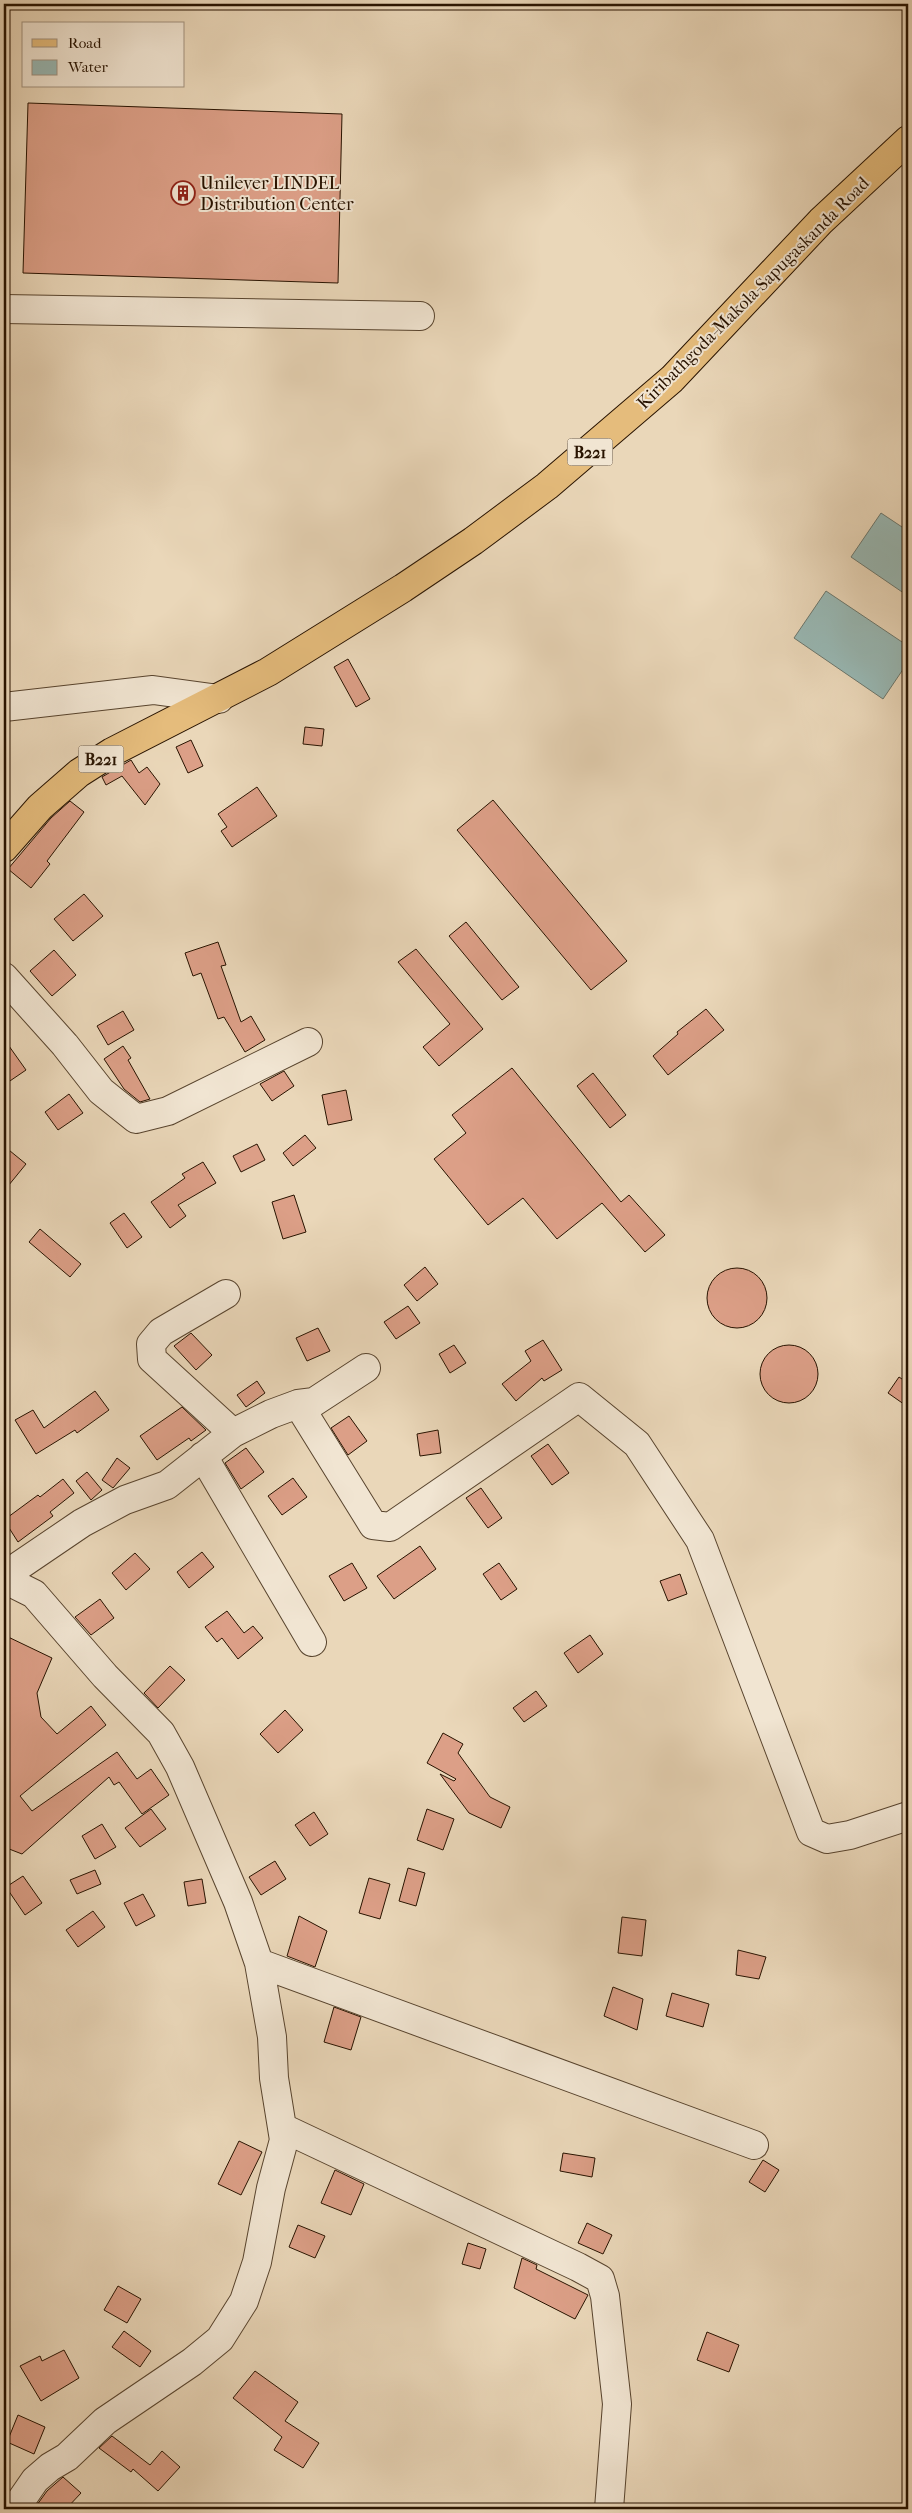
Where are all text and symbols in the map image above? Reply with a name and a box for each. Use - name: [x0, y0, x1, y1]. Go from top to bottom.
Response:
- legend: [22, 22, 185, 88]
- text: Road: [68, 34, 102, 52]
- text: Water: [67, 58, 108, 76]
- place label: Unilever LINDEL Distribution Center: [200, 173, 354, 215]
- street label: Kiribathgoda-Makola-Sapugaskanda Road: [633, 173, 874, 414]
- building icon: Unilever LINDEL Distribution Center: [170, 180, 196, 206]
- road number: B221: [568, 438, 612, 466]
- road number: B221: [78, 746, 124, 772]

